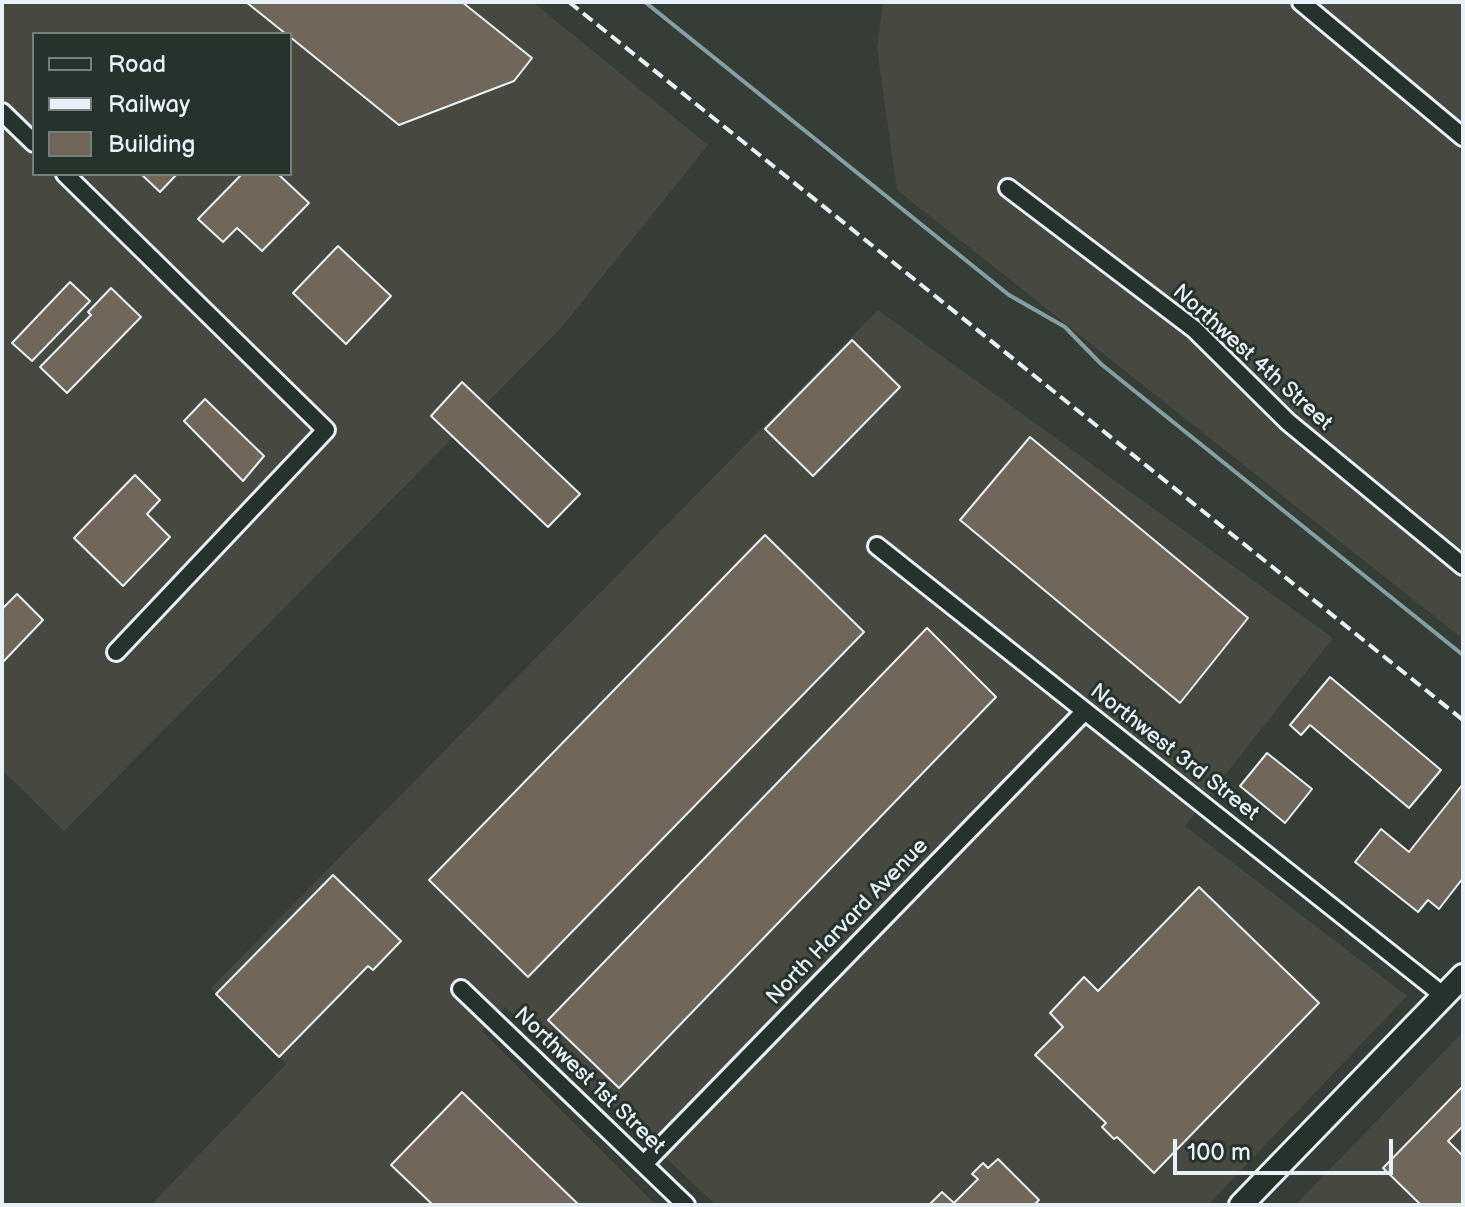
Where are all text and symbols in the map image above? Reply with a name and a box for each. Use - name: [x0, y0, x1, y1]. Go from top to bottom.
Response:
- legend: [32, 32, 292, 176]
- text: Road: [108, 50, 166, 79]
- text: Railway: [108, 90, 190, 119]
- text: Building: [108, 130, 195, 159]
- street label: Northwest 4th Street: [1167, 279, 1337, 437]
- street label: Northwest 3rd Street: [1084, 679, 1264, 827]
- street label: North Harvard Avenue: [762, 833, 934, 1011]
- street label: Northwest 1st Street: [508, 1002, 670, 1160]
- scale bar: [1177, 1123, 1397, 1173]
- text: 100 m: [1187, 1138, 1251, 1167]

